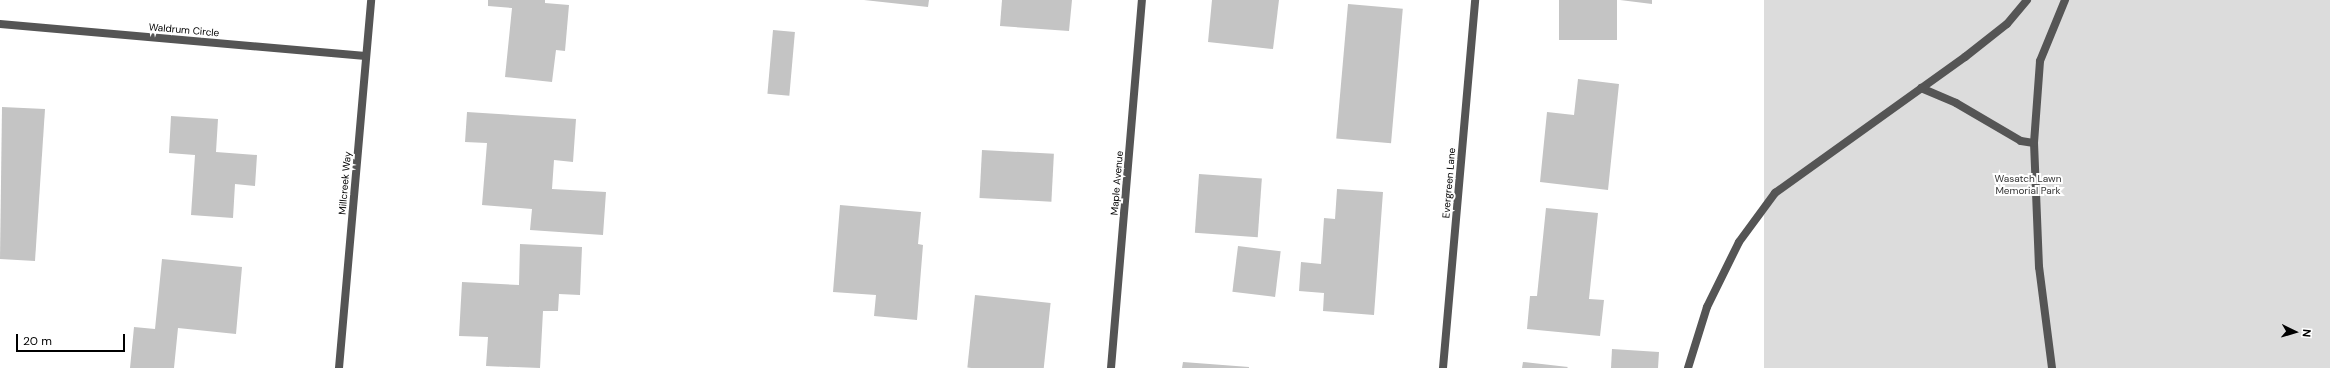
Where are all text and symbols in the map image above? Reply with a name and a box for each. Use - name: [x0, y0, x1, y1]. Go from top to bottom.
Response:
- street label: Waldrum Circle: [148, 21, 220, 39]
- street label: Evergreen Lane: [1440, 147, 1458, 219]
- street label: Maple Avenue: [1108, 150, 1126, 216]
- street label: Millcreek Way: [336, 151, 354, 215]
- park label: Wasatch Lawn Memorial Park: [1995, 172, 2061, 196]
- north arrow: [2275, 312, 2315, 352]
- scale bar: [18, 326, 127, 352]
- text: N: [2300, 328, 2314, 338]
- text: 20 m: [23, 333, 52, 349]

